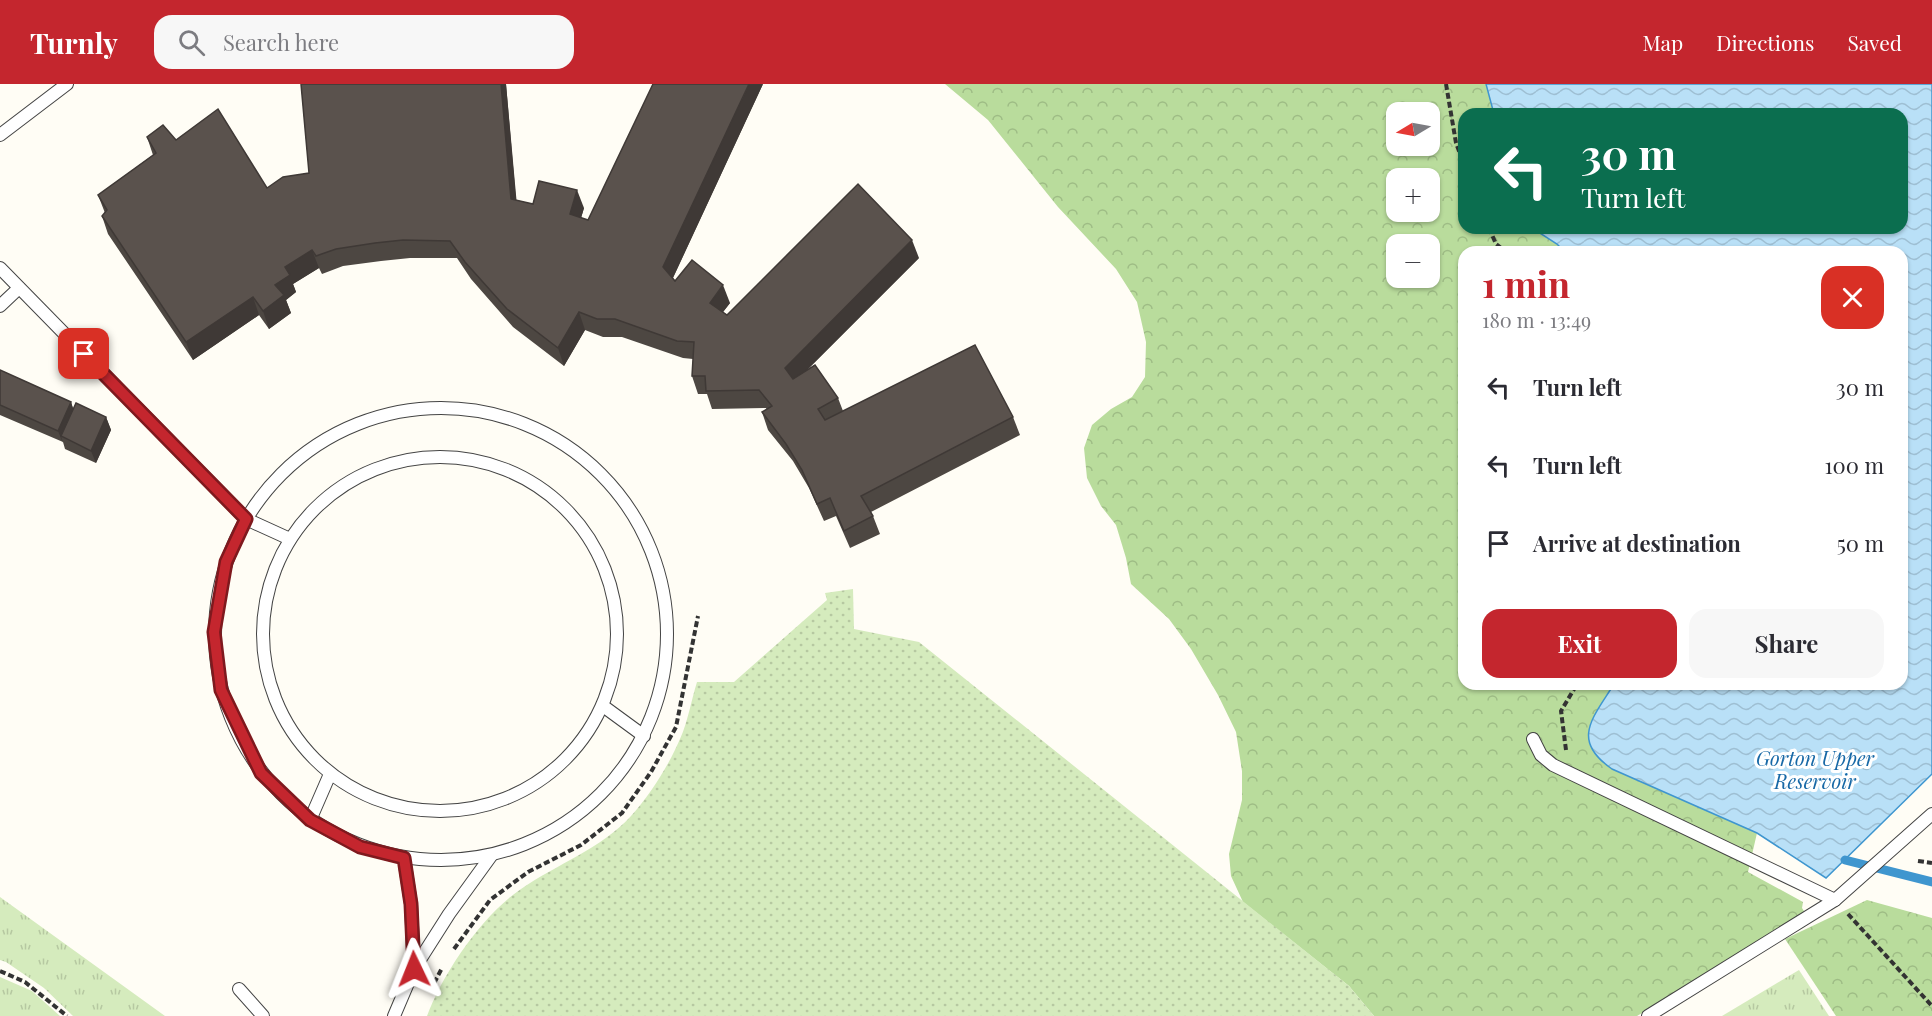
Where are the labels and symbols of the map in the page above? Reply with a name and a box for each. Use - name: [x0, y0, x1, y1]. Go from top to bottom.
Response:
- north arrow: [1386, 102, 1440, 156]
- pin: [58, 328, 109, 379]
- water label: Gorton Upper Reservoir: [1756, 744, 1876, 794]
- position arrow: [382, 937, 446, 1001]

